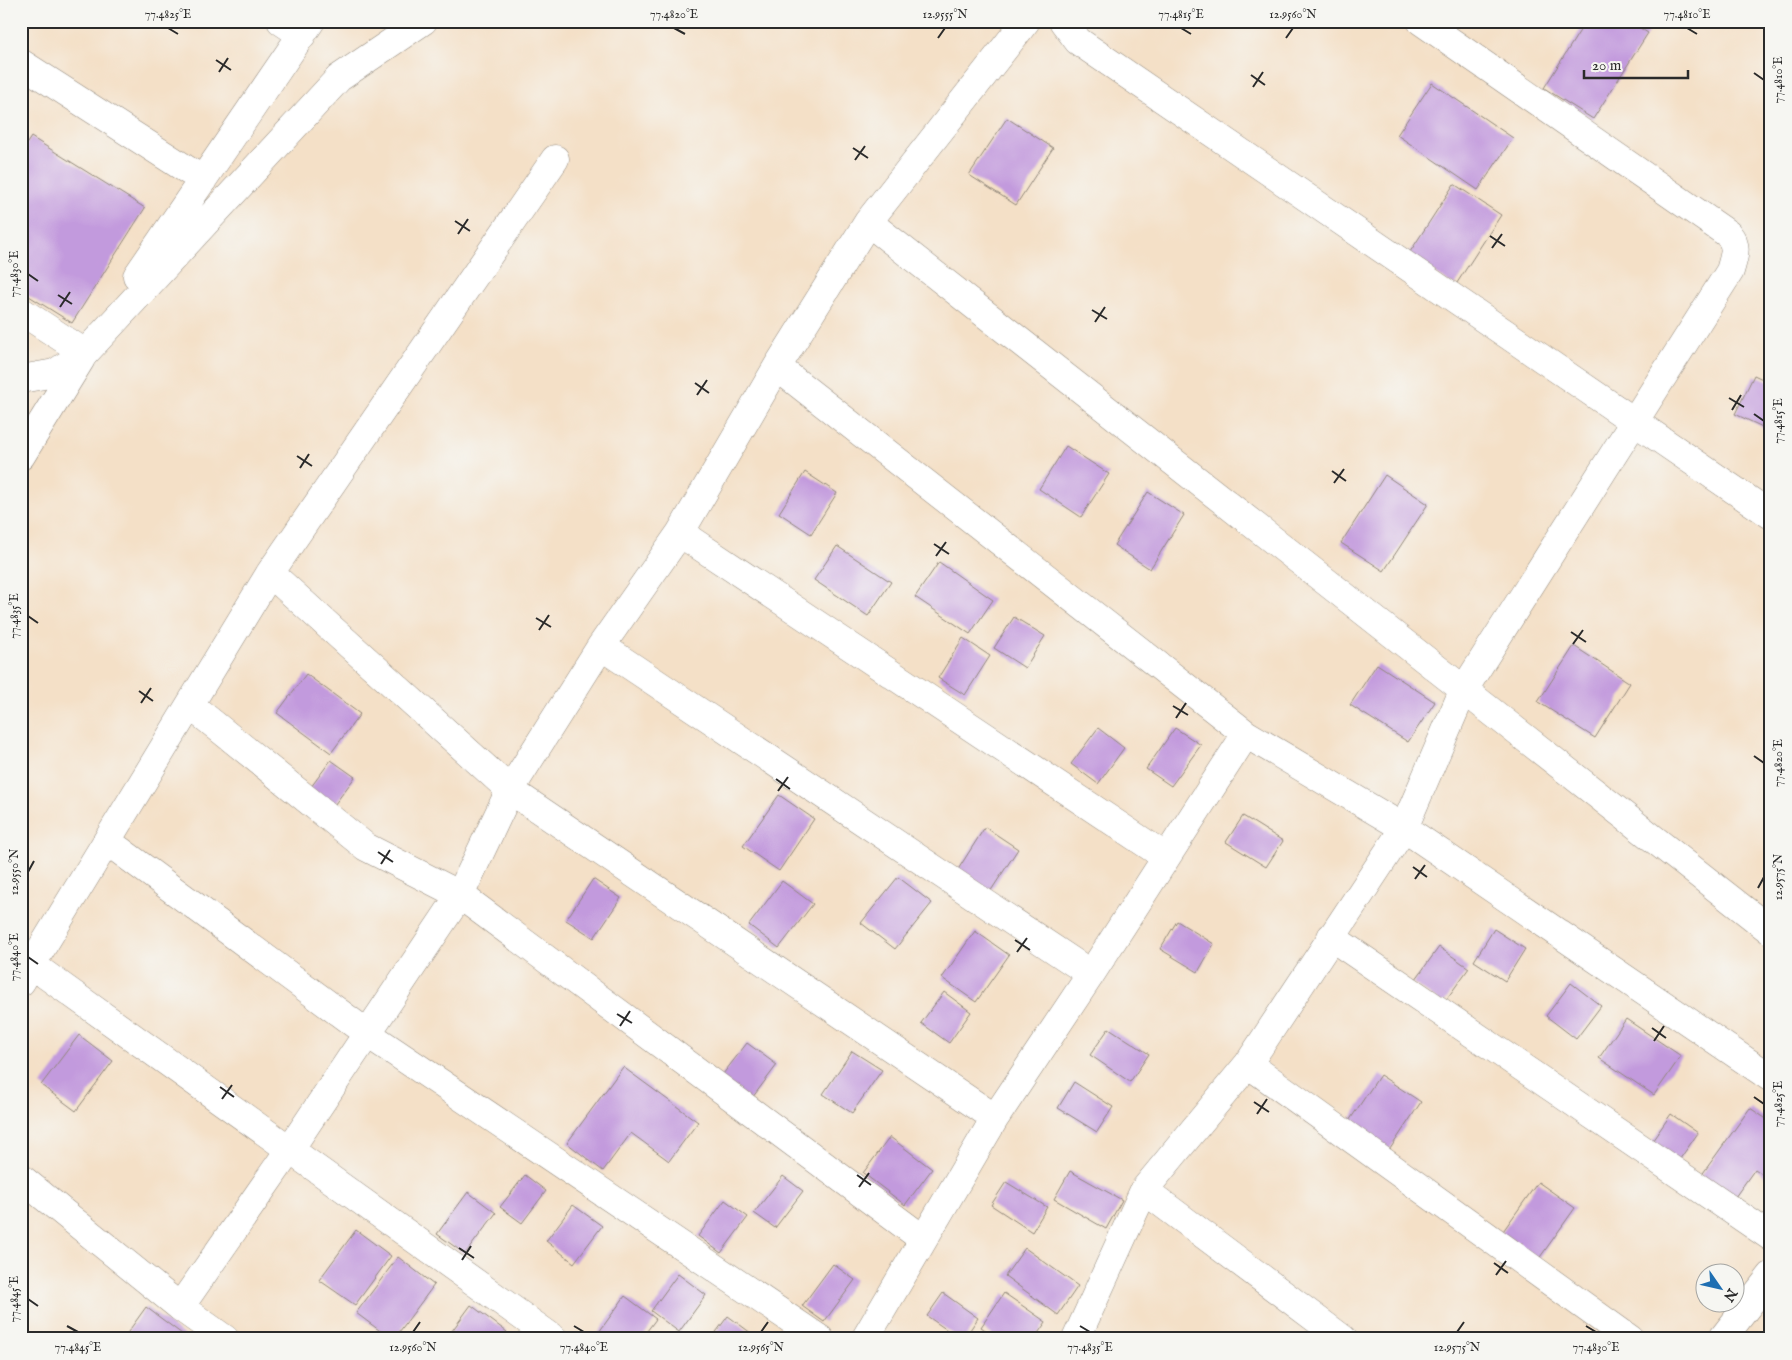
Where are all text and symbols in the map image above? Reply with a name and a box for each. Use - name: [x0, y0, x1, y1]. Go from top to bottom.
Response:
- text: 77.4825°E: [145, 7, 191, 22]
- text: 77.4820°E: [650, 7, 698, 22]
- text: 12.9555°N: [922, 7, 968, 22]
- text: 77.4815°E: [1158, 7, 1204, 22]
- text: 12.9560°N: [1269, 7, 1317, 22]
- text: 77.4810°E: [1664, 7, 1710, 22]
- scale bar: [1584, 48, 1688, 80]
- text: 20 m: [1592, 56, 1622, 75]
- text: 77.4810°E: [1771, 57, 1786, 103]
- text: 77.4830°E: [7, 251, 22, 297]
- text: 77.4815°E: [1771, 398, 1786, 444]
- text: 77.4835°E: [7, 593, 22, 639]
- text: 77.4820°E: [1771, 739, 1786, 787]
- text: 12.9550°N: [7, 848, 22, 895]
- text: 12.9575°N: [1771, 853, 1786, 900]
- text: 77.4840°E: [7, 933, 22, 981]
- text: 77.4825°E: [1771, 1081, 1786, 1127]
- north arrow: [1694, 1262, 1744, 1312]
- text: 77.4845°E: [7, 1276, 22, 1322]
- text: N: [1719, 1284, 1741, 1305]
- text: 77.4845°E: [55, 1340, 101, 1355]
- text: 12.9560°N: [389, 1340, 437, 1355]
- text: 77.4840°E: [560, 1340, 608, 1355]
- text: 12.9565°N: [738, 1340, 785, 1355]
- text: 77.4835°E: [1067, 1340, 1113, 1355]
- text: 12.9575°N: [1434, 1340, 1481, 1355]
- text: 77.4830°E: [1573, 1340, 1619, 1355]

